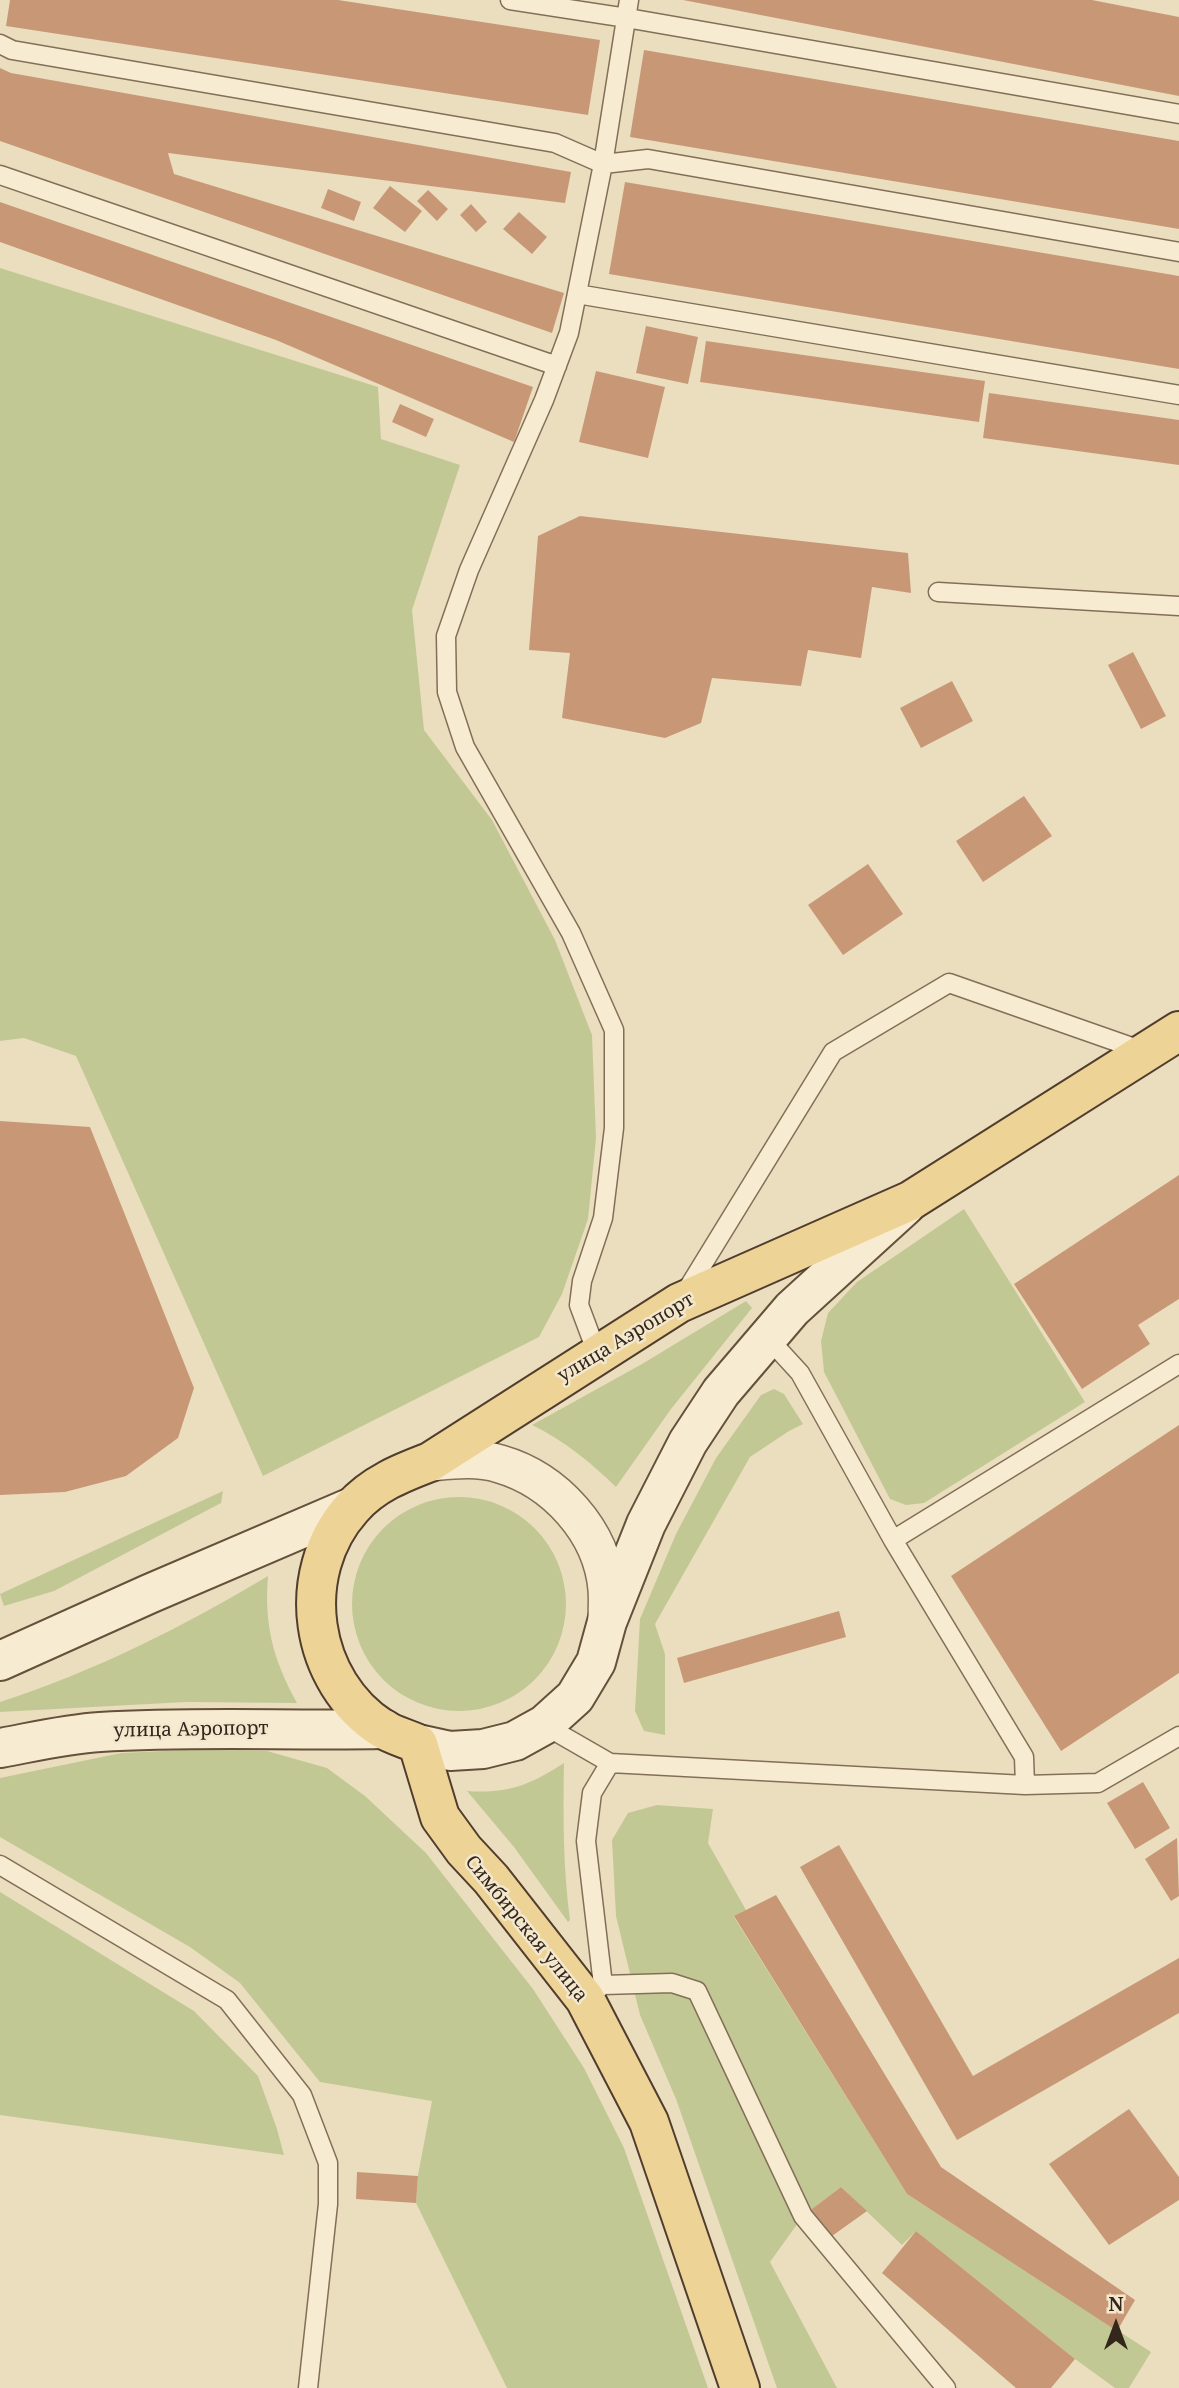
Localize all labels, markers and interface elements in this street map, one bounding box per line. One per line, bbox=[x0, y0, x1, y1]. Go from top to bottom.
street label: улица Аэропорт bbox=[554, 1288, 698, 1388]
street label: улица Аэропорт bbox=[113, 1717, 269, 1743]
street label: Симбирская улица bbox=[460, 1851, 592, 2007]
north arrow bbox=[1081, 2290, 1151, 2360]
text: N bbox=[1109, 2291, 1123, 2317]

